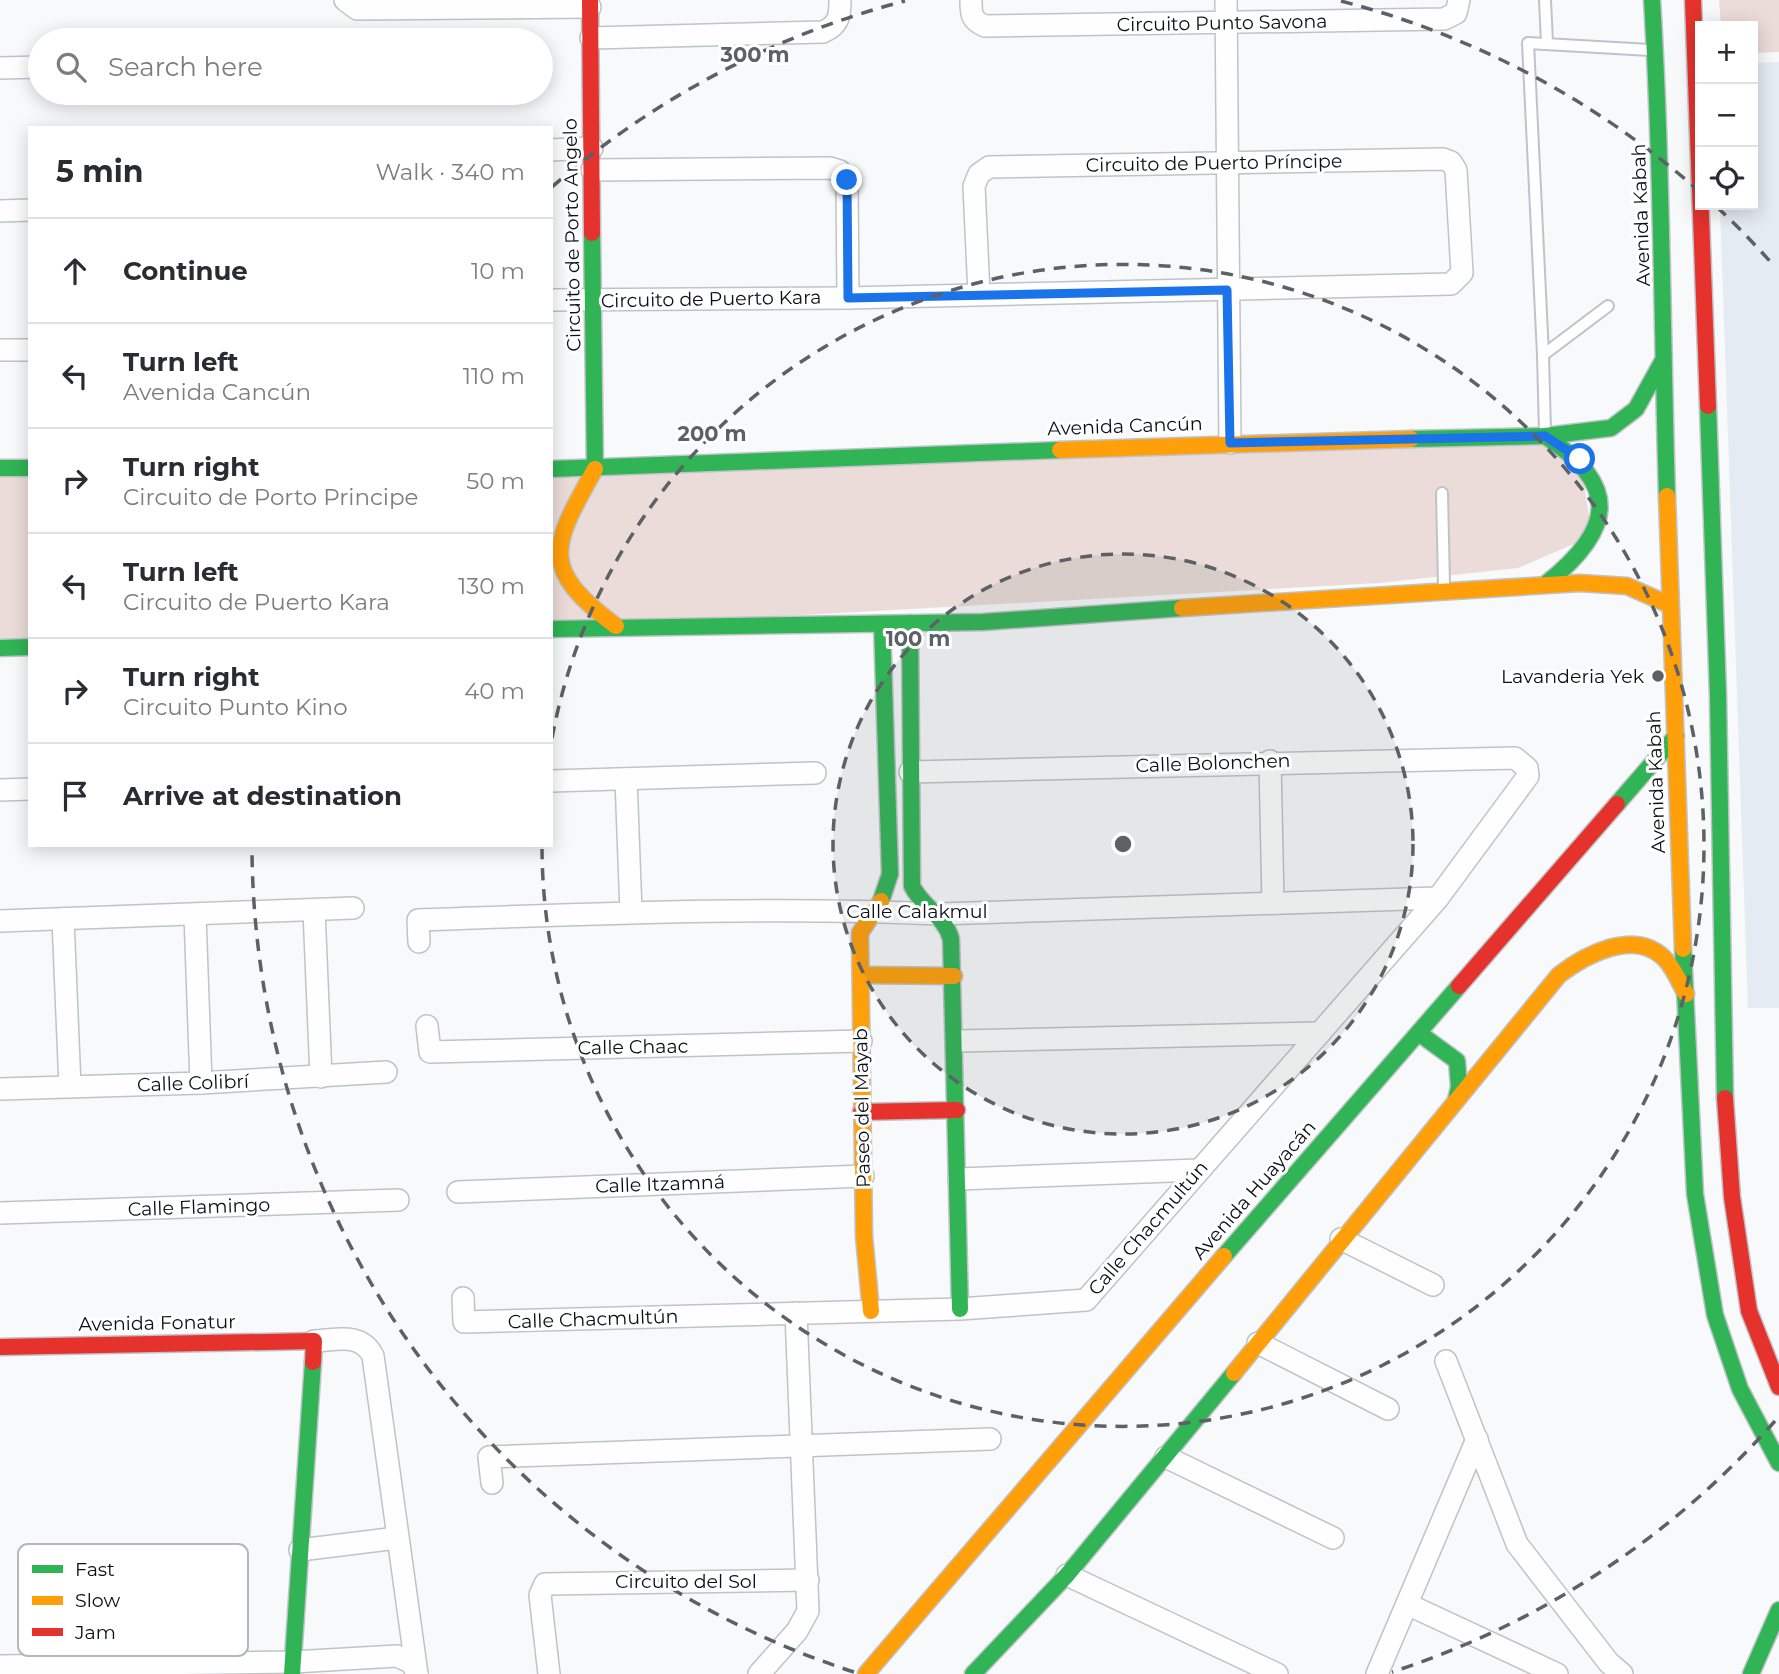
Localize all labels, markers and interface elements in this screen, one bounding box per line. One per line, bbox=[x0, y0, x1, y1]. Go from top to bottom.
street label: Circuito Punto Savona bbox=[1116, 10, 1328, 36]
map controls bbox=[1695, 21, 1758, 210]
button: + bbox=[1695, 21, 1758, 84]
search box bbox=[28, 28, 553, 105]
text: 300 m bbox=[720, 42, 789, 67]
icon: search bbox=[52, 48, 90, 86]
text: Search here bbox=[108, 51, 263, 83]
button: − bbox=[1695, 84, 1758, 147]
street label: Circuito de Porto Angelo bbox=[558, 118, 586, 352]
street label: Avenida Kabah bbox=[1627, 143, 1655, 287]
button: locate bbox=[1695, 147, 1758, 210]
street label: Circuito de Puerto Príncipe bbox=[1085, 149, 1343, 177]
text: 5 min bbox=[56, 153, 144, 190]
text: Walk · 340 m bbox=[376, 158, 525, 186]
route end bbox=[831, 164, 862, 195]
icon: ahead bbox=[56, 252, 94, 290]
text: Continue bbox=[123, 255, 248, 287]
text: 10 m bbox=[471, 257, 525, 285]
street label: Circuito de Puerto Kara bbox=[601, 286, 821, 312]
text: Turn left bbox=[123, 346, 239, 378]
icon: left bbox=[56, 357, 94, 395]
text: 110 m bbox=[463, 362, 525, 390]
text: Avenida Cancún bbox=[123, 378, 311, 406]
street label: Avenida Cancún bbox=[1047, 412, 1203, 440]
text: 200 m bbox=[678, 421, 746, 446]
route start bbox=[1564, 443, 1595, 474]
text: Turn right bbox=[123, 451, 259, 483]
icon: right bbox=[56, 462, 94, 500]
text: 50 m bbox=[466, 467, 525, 495]
text: Circuito de Porto Principe bbox=[123, 483, 418, 511]
text: Turn left bbox=[123, 556, 239, 588]
icon: left bbox=[56, 567, 94, 605]
text: 130 m bbox=[458, 572, 525, 600]
text: Circuito de Puerto Kara bbox=[123, 588, 390, 616]
text: 100 m bbox=[886, 626, 950, 651]
text: Turn right bbox=[123, 661, 259, 693]
place label: Lavanderia Yek bbox=[1501, 665, 1645, 688]
marker: Lavanderia Yek bbox=[1650, 668, 1666, 684]
icon: right bbox=[56, 672, 94, 710]
text: 40 m bbox=[464, 677, 525, 705]
text: Circuito Punto Kino bbox=[123, 693, 348, 721]
street label: Avenida Kabah bbox=[1642, 710, 1670, 854]
street label: Calle Bolonchen bbox=[1135, 749, 1291, 777]
icon: arrive bbox=[56, 777, 94, 815]
text: Arrive at destination bbox=[123, 780, 402, 812]
centre of rings bbox=[1111, 832, 1135, 856]
street label: Calle Calakmul bbox=[846, 900, 988, 923]
street label: Paseo del Mayab bbox=[849, 1028, 875, 1188]
street label: Calle Chaac bbox=[577, 1035, 689, 1059]
street label: Calle Colibrí bbox=[137, 1070, 250, 1096]
street label: Avenida Huayacán bbox=[1187, 1116, 1321, 1264]
street label: Calle Chacmultún bbox=[1083, 1156, 1213, 1300]
street label: Calle Itzamná bbox=[595, 1170, 725, 1198]
street label: Calle Flamingo bbox=[127, 1193, 271, 1221]
street label: Calle Chacmultún bbox=[507, 1305, 679, 1333]
street label: Avenida Fonatur bbox=[78, 1310, 236, 1336]
legend bbox=[18, 1544, 248, 1656]
text: Fast bbox=[75, 1558, 115, 1581]
street label: Circuito del Sol bbox=[615, 1570, 757, 1593]
text: Slow bbox=[75, 1589, 120, 1612]
text: Jam bbox=[74, 1621, 116, 1644]

